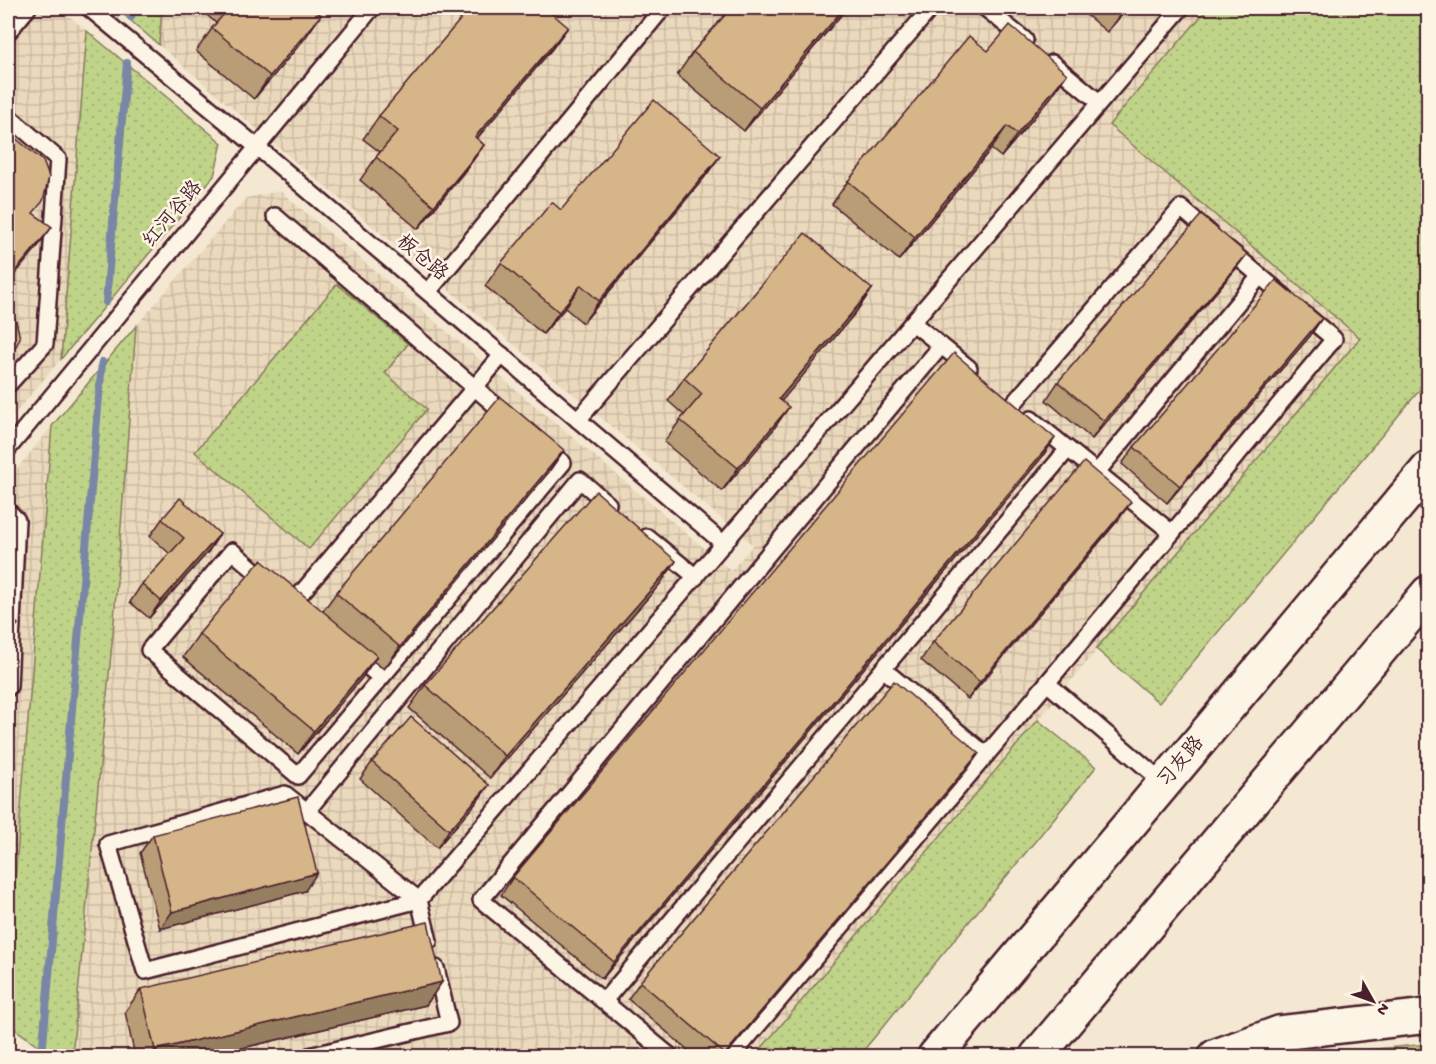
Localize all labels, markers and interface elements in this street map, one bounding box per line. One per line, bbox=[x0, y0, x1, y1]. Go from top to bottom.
street label: 红河谷路 bbox=[138, 175, 209, 253]
street label: 板仓路 bbox=[391, 229, 453, 288]
street label: 习友路 bbox=[1152, 731, 1211, 793]
north arrow bbox=[1343, 971, 1403, 1031]
text: N bbox=[1371, 998, 1392, 1019]

